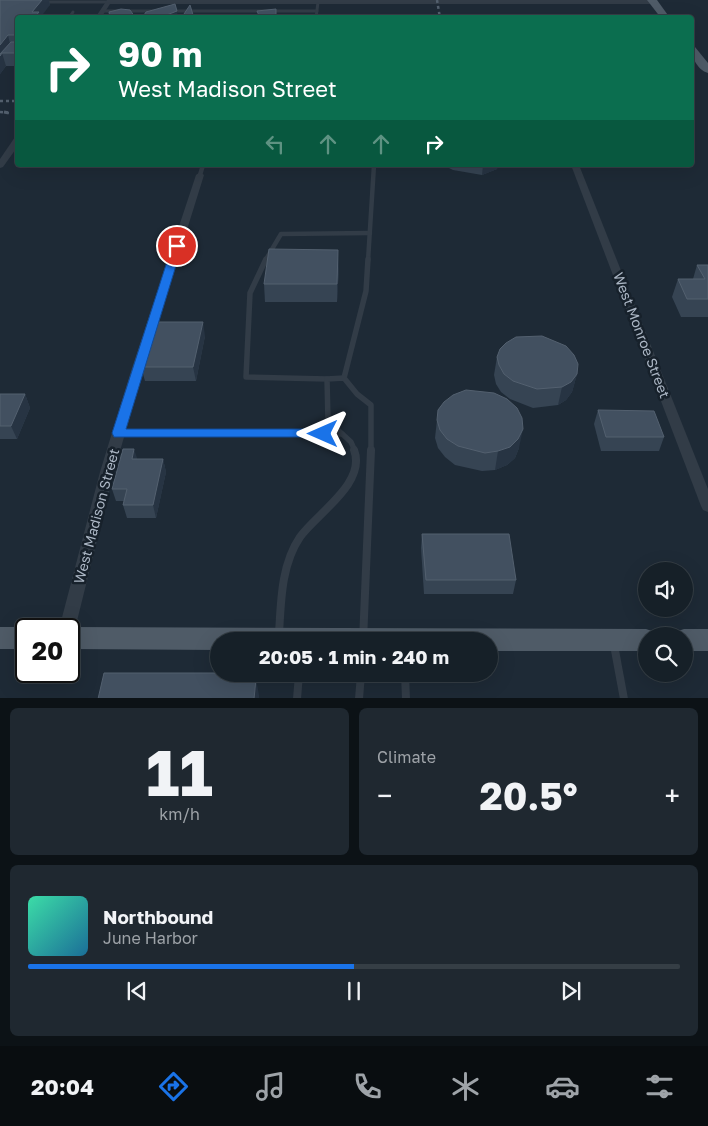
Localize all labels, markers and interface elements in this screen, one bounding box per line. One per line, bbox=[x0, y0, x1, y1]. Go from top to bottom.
text: 90 m bbox=[118, 33, 202, 75]
icon: right bbox=[35, 35, 100, 100]
text: West Madison Street bbox=[118, 75, 337, 102]
icon: left bbox=[261, 130, 289, 158]
icon: ahead bbox=[314, 130, 342, 158]
icon: ahead bbox=[367, 130, 395, 158]
icon: right bbox=[420, 130, 448, 158]
pin bbox=[156, 225, 198, 267]
icon: arrive bbox=[163, 232, 191, 260]
street label: West Monroe Street bbox=[610, 270, 674, 400]
position arrow bbox=[296, 407, 348, 459]
street label: West Madison Street bbox=[70, 447, 122, 585]
map controls bbox=[638, 562, 693, 682]
button: sound bbox=[638, 562, 693, 617]
speed limit sign: 20 bbox=[15, 618, 80, 683]
button: search bbox=[638, 627, 693, 682]
text: 20:05 · 1 min · 240 m bbox=[259, 645, 449, 668]
text: 11 bbox=[146, 732, 213, 810]
text: Climate bbox=[377, 747, 436, 767]
text: 20.5° bbox=[479, 773, 578, 818]
text: − bbox=[377, 779, 392, 812]
text: + bbox=[665, 779, 680, 812]
text: km/h bbox=[159, 804, 200, 824]
text: Northbound bbox=[103, 905, 213, 928]
text: June Harbor bbox=[103, 928, 198, 948]
icon: previous bbox=[123, 977, 151, 1005]
icon: pause bbox=[340, 977, 368, 1005]
icon: next bbox=[557, 977, 585, 1005]
icon: directions bbox=[156, 1069, 191, 1104]
icon: music bbox=[253, 1069, 288, 1104]
icon: phone bbox=[350, 1069, 385, 1104]
icon: climate bbox=[448, 1069, 483, 1104]
icon: car bbox=[545, 1069, 580, 1104]
icon: filters bbox=[642, 1069, 677, 1104]
text: 20:04 bbox=[31, 1073, 94, 1100]

